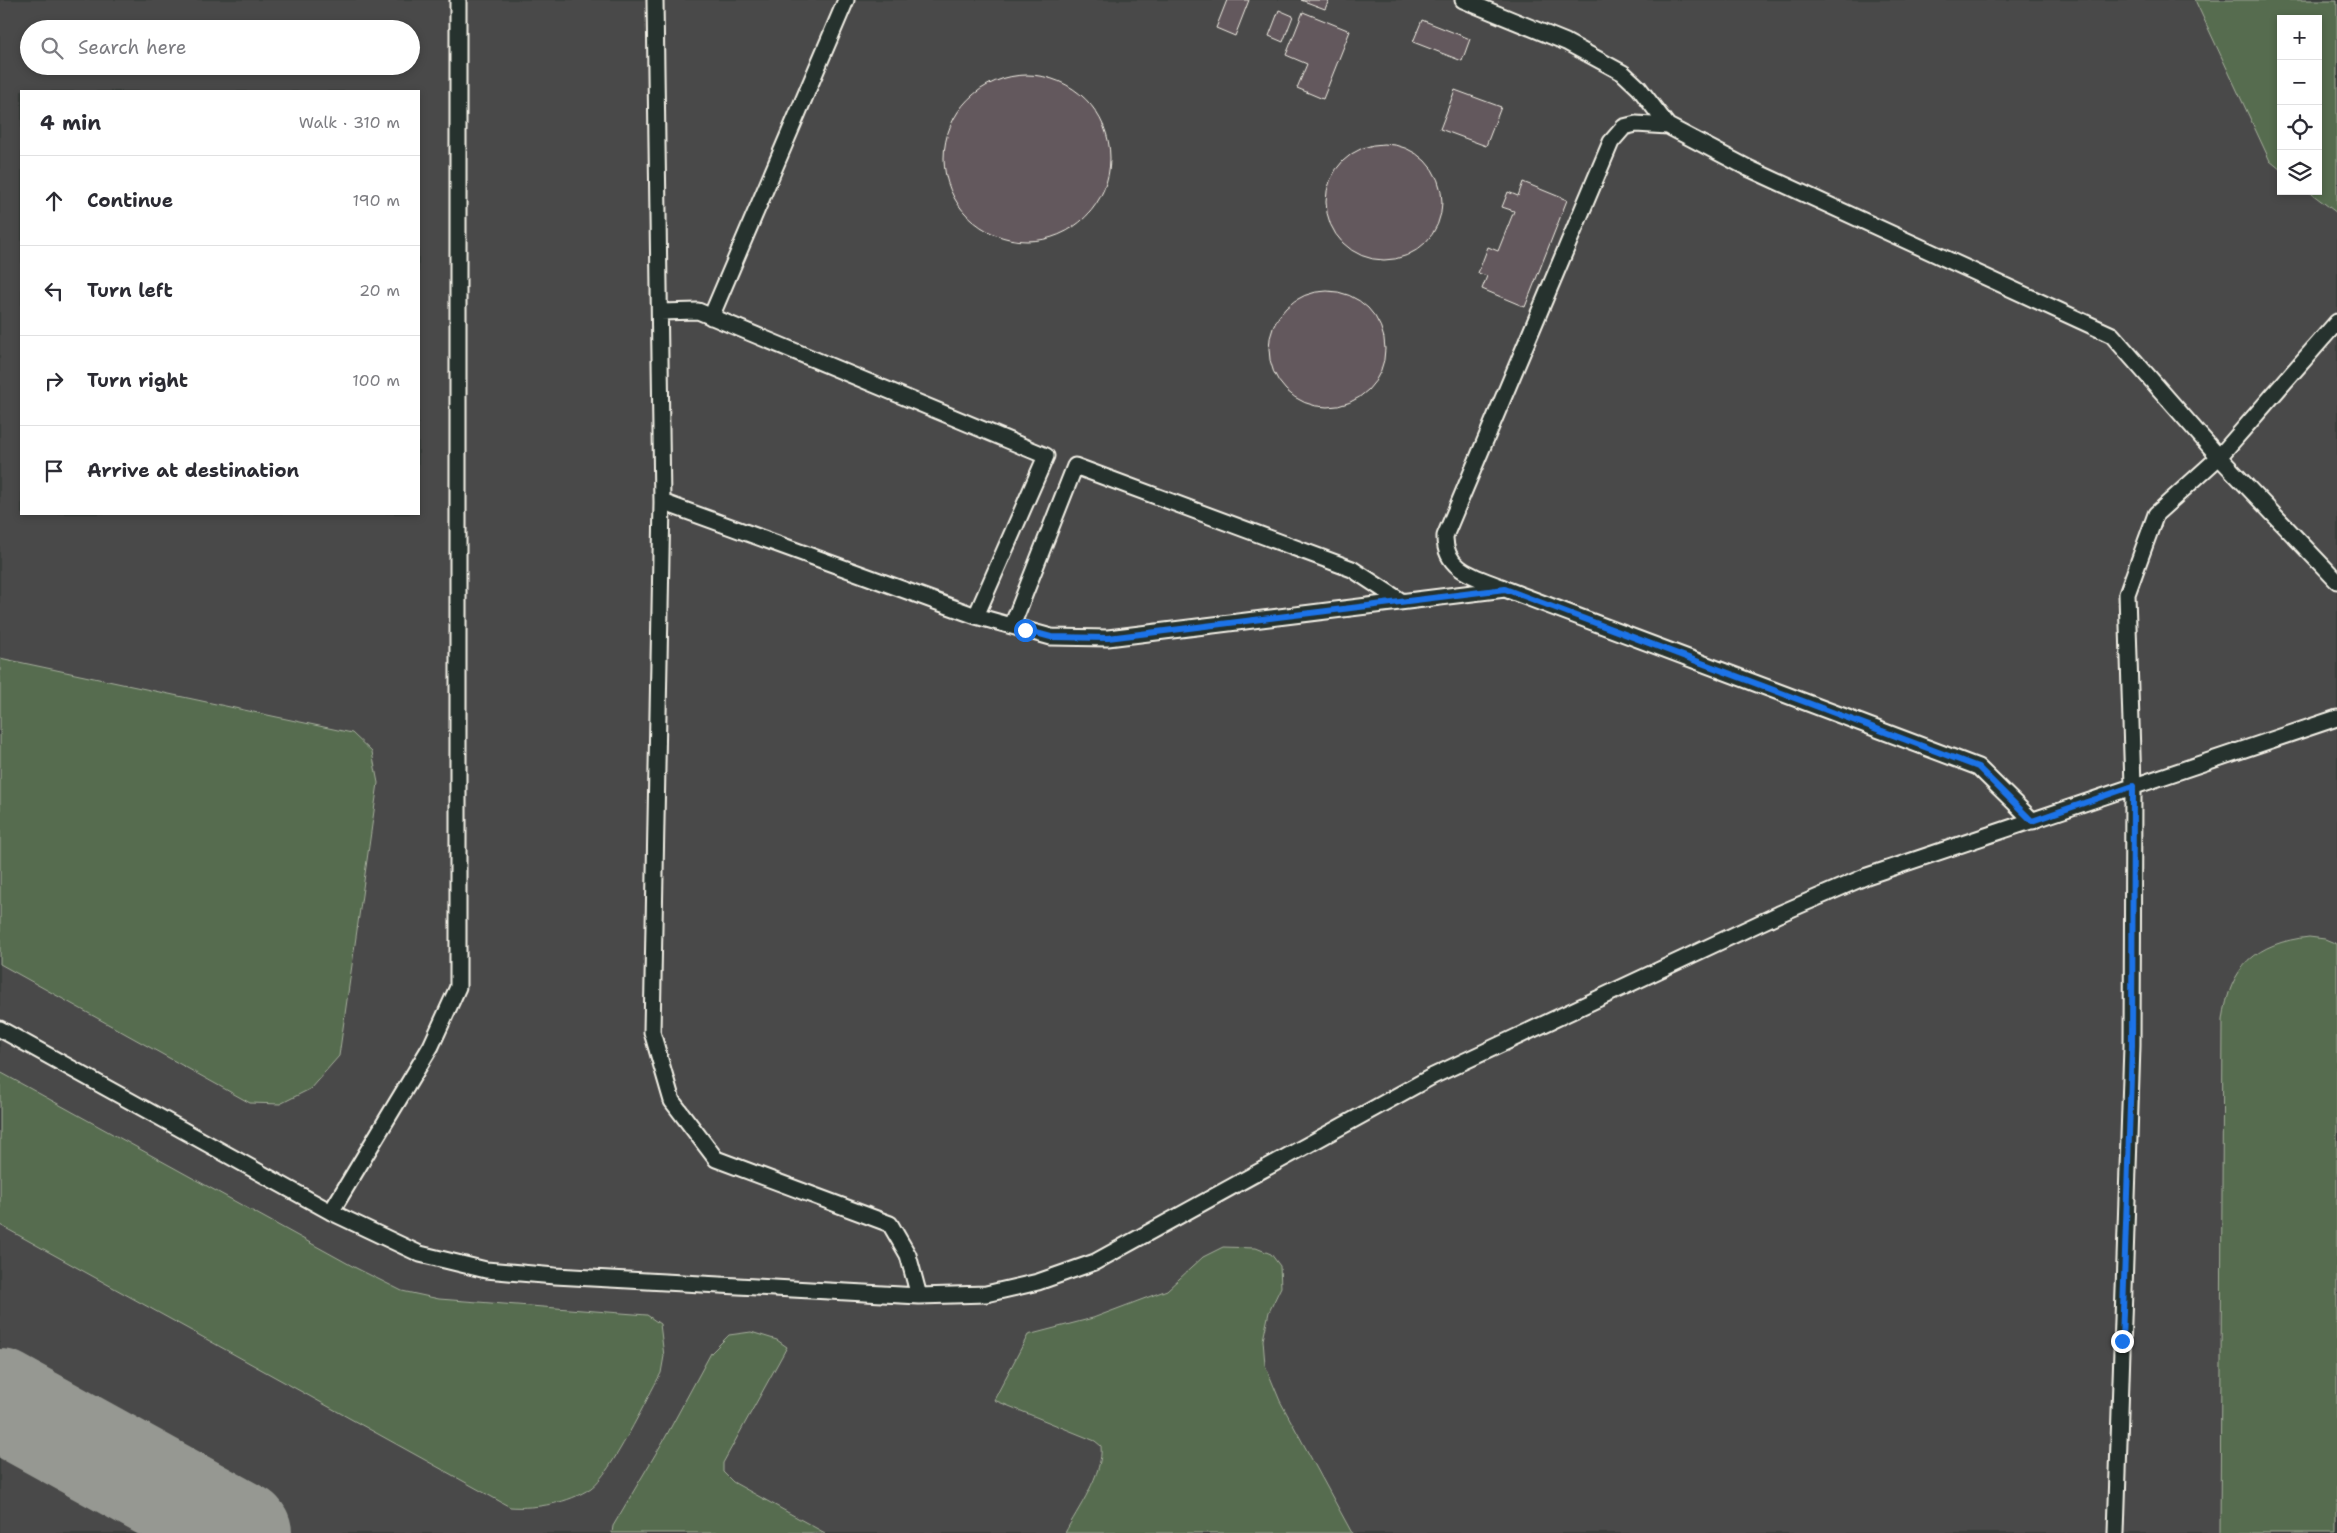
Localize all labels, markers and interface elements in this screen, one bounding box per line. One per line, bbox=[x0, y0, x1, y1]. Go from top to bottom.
map controls bbox=[2277, 15, 2322, 195]
button: + bbox=[2277, 15, 2322, 60]
search box bbox=[20, 20, 420, 75]
icon: search bbox=[38, 34, 66, 62]
text: Search here bbox=[78, 35, 187, 60]
button: − bbox=[2277, 60, 2322, 105]
button: locate bbox=[2277, 105, 2322, 150]
text: 4 min bbox=[40, 109, 101, 137]
text: Walk · 310 m bbox=[299, 112, 400, 133]
button: layers bbox=[2277, 150, 2322, 195]
icon: ahead bbox=[40, 187, 68, 215]
text: Continue bbox=[87, 188, 173, 213]
text: 190 m bbox=[353, 190, 400, 211]
icon: left bbox=[40, 277, 68, 305]
text: Turn left bbox=[87, 278, 173, 303]
text: 20 m bbox=[359, 280, 400, 301]
icon: right bbox=[40, 367, 68, 395]
text: Turn right bbox=[87, 368, 188, 393]
text: 100 m bbox=[352, 370, 400, 391]
icon: arrive bbox=[40, 457, 68, 485]
text: Arrive at destination bbox=[87, 458, 299, 483]
route start bbox=[1014, 619, 1037, 642]
route end bbox=[2111, 1330, 2134, 1353]

